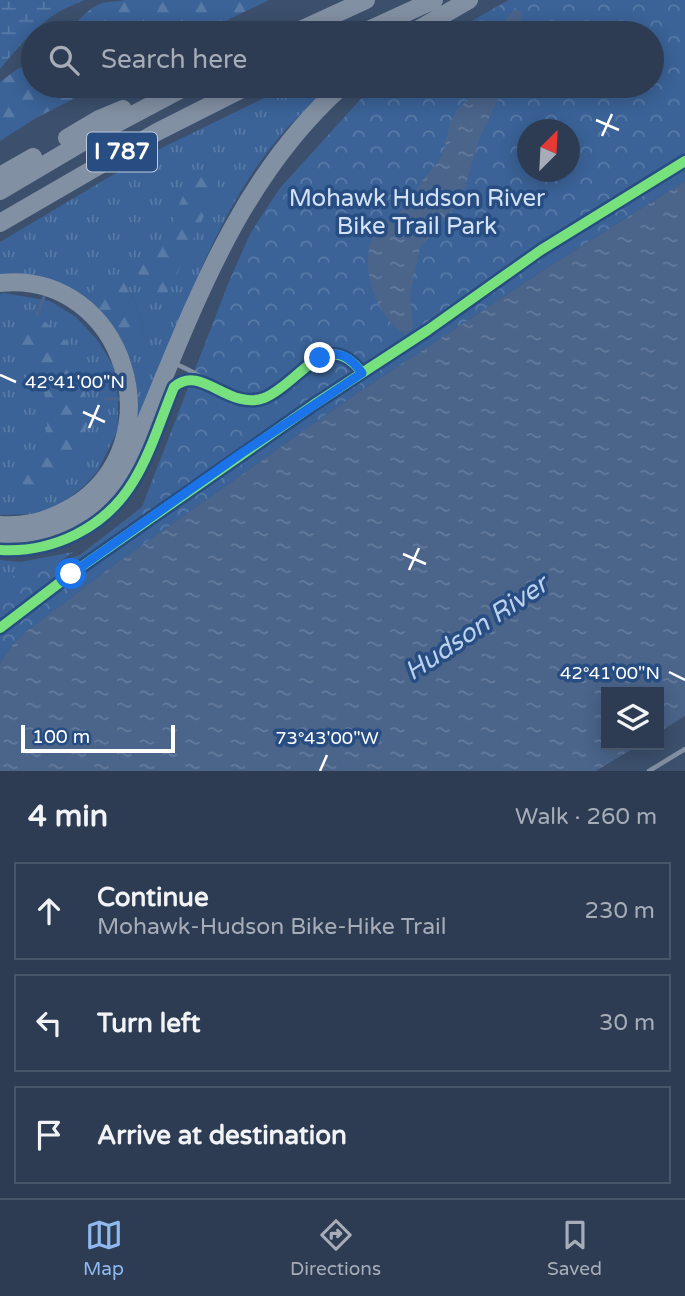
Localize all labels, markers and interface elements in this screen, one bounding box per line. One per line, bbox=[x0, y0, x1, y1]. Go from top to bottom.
search box bbox=[21, 21, 664, 98]
icon: search bbox=[45, 41, 83, 79]
text: Search here bbox=[101, 44, 247, 75]
north arrow bbox=[517, 119, 580, 182]
road number: I 787 bbox=[87, 132, 157, 172]
park label: Mohawk Hudson River Bike Trail Park bbox=[289, 184, 546, 241]
route end bbox=[304, 342, 335, 373]
text: 42°41'00"N bbox=[25, 371, 125, 393]
route start bbox=[55, 558, 86, 589]
water label: Hudson River bbox=[399, 567, 556, 687]
text: 42°41'00"N bbox=[560, 662, 660, 684]
map controls bbox=[601, 687, 664, 750]
button: layers bbox=[601, 687, 664, 750]
scale bar bbox=[21, 722, 175, 754]
text: 100 m bbox=[32, 726, 90, 748]
text: 73°43'00"W bbox=[275, 727, 379, 749]
text: 4 min bbox=[28, 798, 108, 835]
text: Walk · 260 m bbox=[515, 803, 657, 831]
text: Continue bbox=[97, 882, 209, 913]
icon: ahead bbox=[30, 892, 68, 930]
text: 230 m bbox=[585, 897, 655, 925]
text: Mohawk-Hudson Bike-Hike Trail bbox=[97, 913, 447, 941]
icon: left bbox=[30, 1004, 68, 1042]
text: Turn left bbox=[97, 1008, 200, 1039]
text: 30 m bbox=[599, 1009, 655, 1037]
icon: arrive bbox=[30, 1116, 68, 1154]
text: Arrive at destination bbox=[97, 1120, 347, 1151]
tab: Map bbox=[83, 1216, 124, 1280]
tab: Directions bbox=[290, 1216, 381, 1280]
tab: Saved bbox=[547, 1216, 602, 1280]

